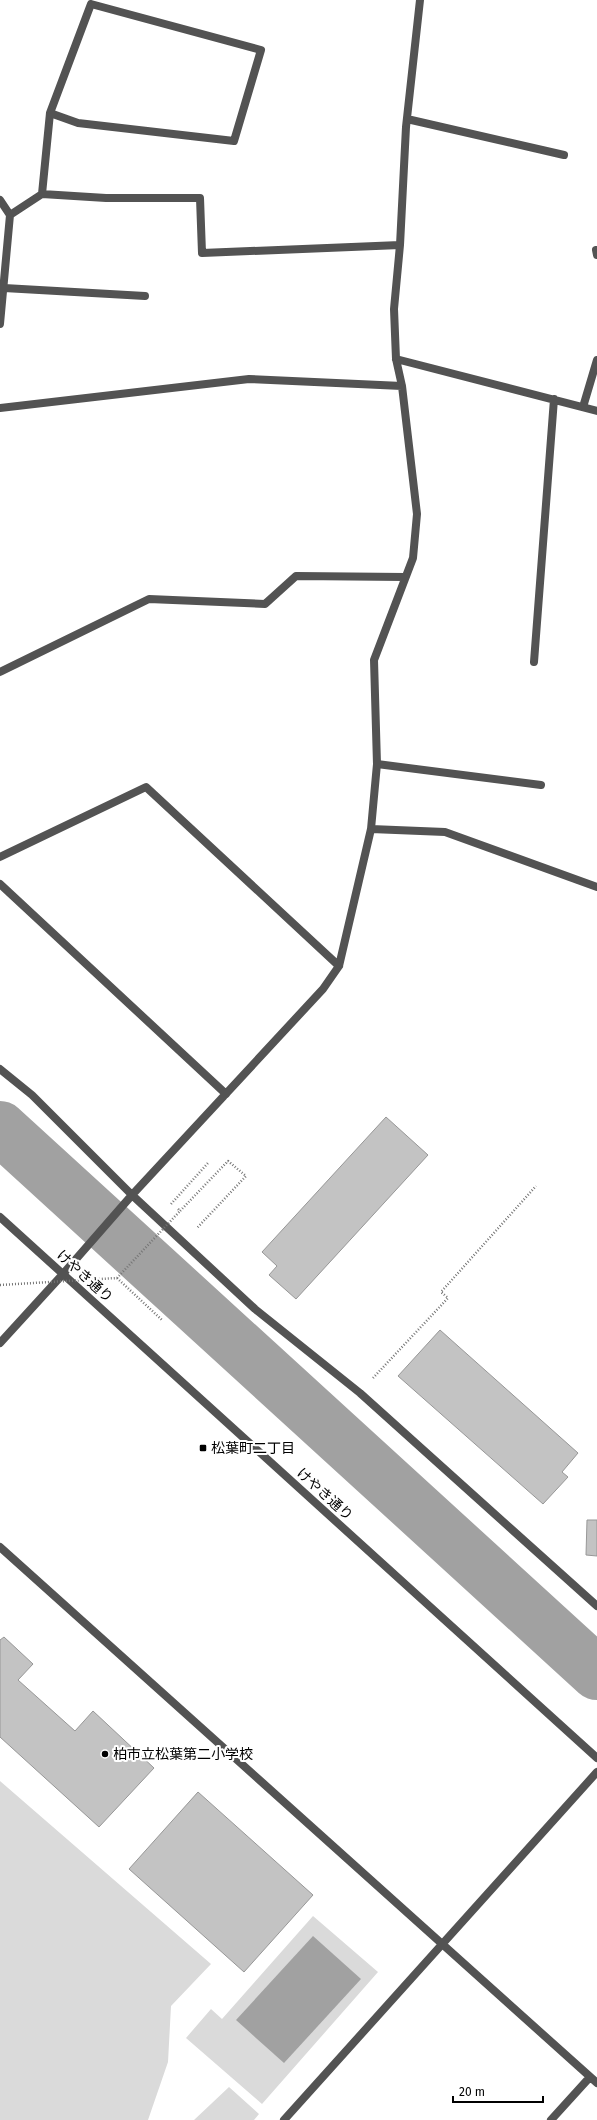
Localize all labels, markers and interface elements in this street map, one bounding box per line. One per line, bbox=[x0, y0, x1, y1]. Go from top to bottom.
street label: けやき通り bbox=[53, 1247, 116, 1306]
place label: 松葉町二丁目 bbox=[211, 1440, 295, 1457]
marker: 松葉町二丁目 bbox=[198, 1443, 208, 1453]
street label: けやき通り bbox=[293, 1465, 356, 1524]
place label: 柏市立松葉第二小学校 bbox=[113, 1746, 253, 1763]
marker: 柏市立松葉第二小学校 bbox=[100, 1749, 110, 1759]
scale bar bbox=[453, 2078, 543, 2104]
text: 20 m bbox=[459, 2085, 485, 2099]

